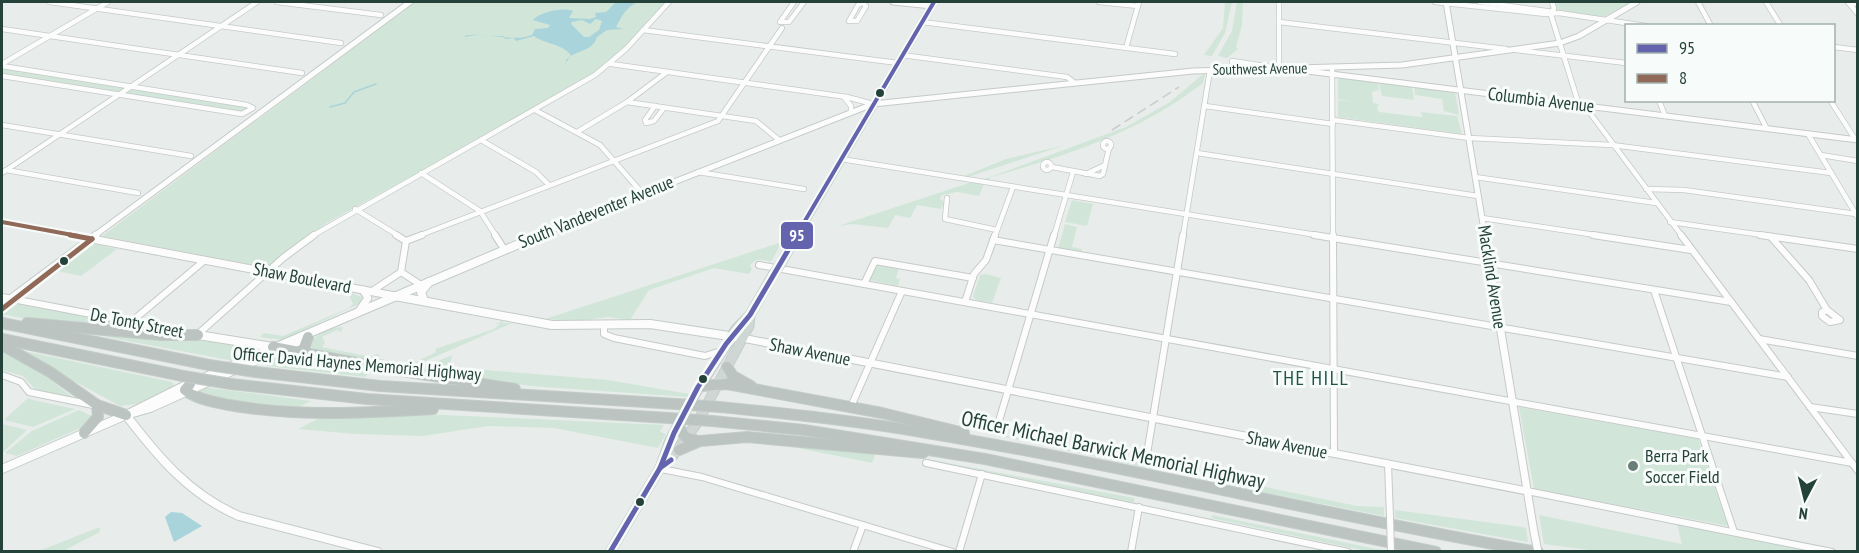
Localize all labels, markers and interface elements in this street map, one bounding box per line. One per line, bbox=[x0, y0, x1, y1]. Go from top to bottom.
legend bbox=[1625, 24, 1835, 102]
text: 95 bbox=[1679, 36, 1695, 59]
street label: Southwest Avenue bbox=[1212, 58, 1308, 79]
text: 8 bbox=[1679, 66, 1687, 89]
street label: Columbia Avenue bbox=[1487, 82, 1596, 117]
unlabelled marker bbox=[874, 87, 886, 99]
street label: South Vandeventer Avenue bbox=[515, 170, 677, 253]
line badge: 95 bbox=[780, 221, 814, 250]
street label: Macklind Avenue bbox=[1473, 223, 1512, 330]
text: 95 bbox=[789, 225, 805, 245]
unlabelled marker bbox=[58, 255, 70, 267]
street label: Shaw Boulevard bbox=[251, 257, 353, 298]
street label: De Tonty Street bbox=[89, 302, 186, 343]
street label: Shaw Avenue bbox=[768, 332, 853, 371]
street label: Officer David Haynes Memorial Highway bbox=[232, 341, 482, 386]
district label: THE HILL bbox=[1273, 365, 1349, 391]
unlabelled marker bbox=[697, 373, 709, 385]
street label: Officer Michael Barwick Memorial Highway bbox=[959, 404, 1267, 495]
street label: Shaw Avenue bbox=[1245, 425, 1330, 464]
place label: Berra Park Soccer Field bbox=[1645, 444, 1720, 488]
marker: Berra Park Soccer Field bbox=[1626, 459, 1640, 473]
north arrow bbox=[1775, 469, 1835, 529]
unlabelled marker bbox=[634, 496, 646, 508]
text: N bbox=[1798, 503, 1809, 524]

